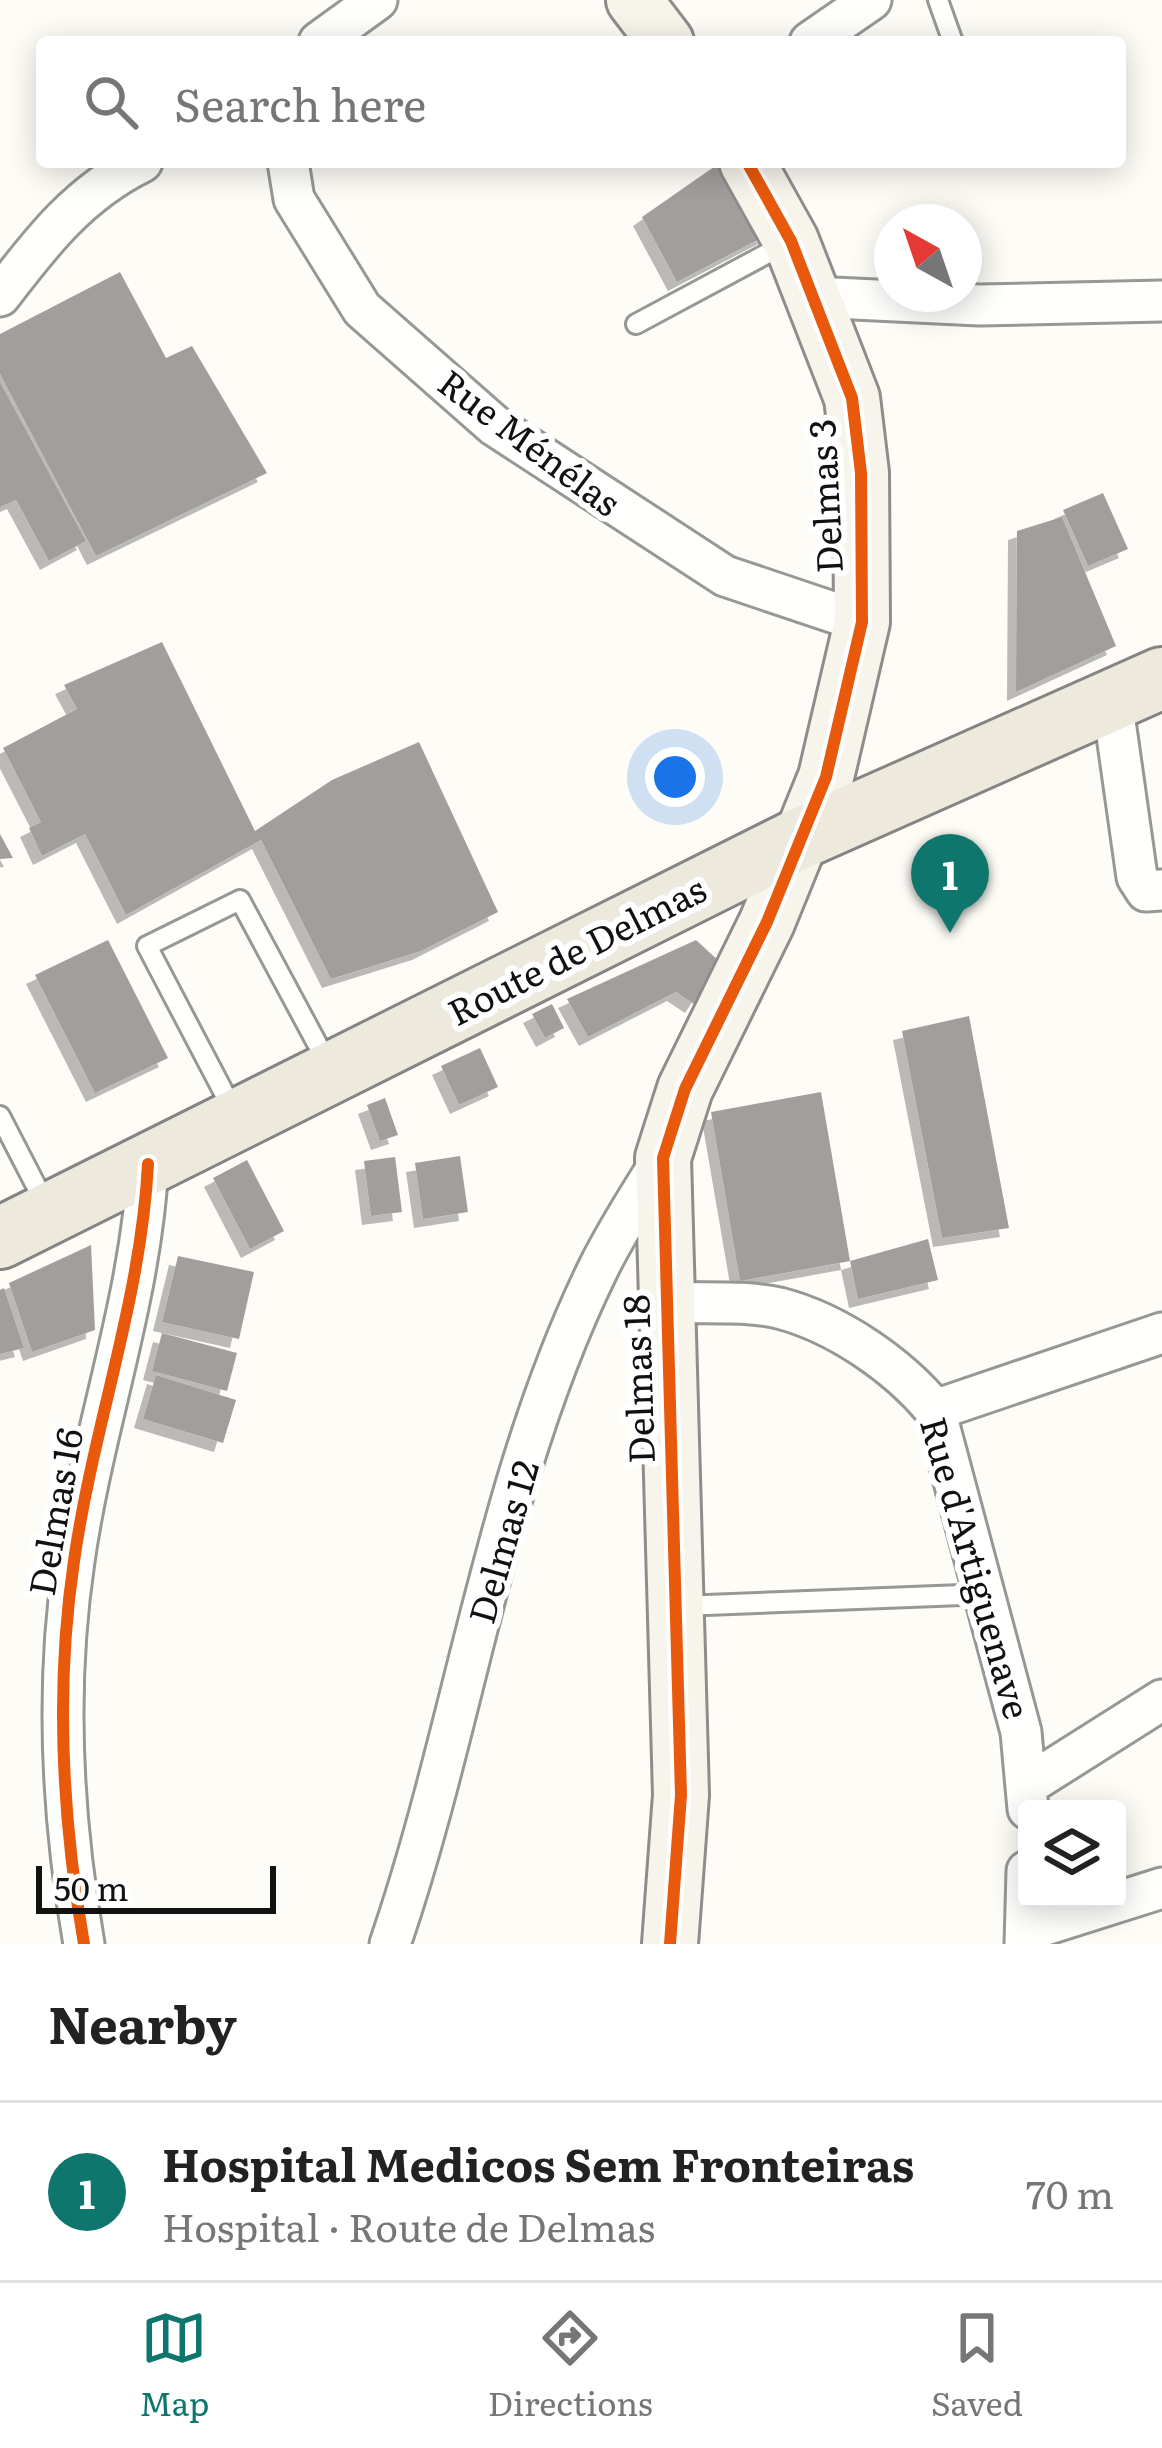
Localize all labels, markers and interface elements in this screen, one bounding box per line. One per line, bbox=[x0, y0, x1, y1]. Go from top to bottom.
search box bbox=[36, 36, 1126, 168]
icon: search bbox=[78, 69, 144, 135]
text: Search here bbox=[174, 69, 426, 136]
north arrow bbox=[874, 204, 982, 312]
street label: Rue Ménélas bbox=[428, 355, 633, 527]
street label: Delmas 3 bbox=[793, 418, 854, 575]
your location bbox=[645, 747, 705, 807]
pin: 1 bbox=[911, 834, 989, 933]
street label: Route de Delmas bbox=[438, 861, 714, 1037]
street label: Delmas 18 bbox=[607, 1293, 666, 1465]
street label: Rue d'Artiguenave bbox=[909, 1410, 1046, 1725]
street label: Delmas 16 bbox=[13, 1424, 94, 1599]
street label: Delmas 12 bbox=[453, 1453, 550, 1629]
map controls bbox=[1018, 1800, 1126, 1908]
button: layers bbox=[1018, 1800, 1126, 1908]
scale bar bbox=[36, 1860, 276, 1913]
text: 50 m bbox=[54, 1862, 128, 1911]
text: Nearby bbox=[48, 1984, 237, 2060]
text: Hospital Medicos Sem Fronteiras bbox=[162, 2129, 914, 2196]
text: 1 bbox=[79, 2163, 95, 2221]
text: 70 m bbox=[1026, 2163, 1114, 2221]
text: Hospital · Route de Delmas bbox=[162, 2196, 655, 2254]
tab: Map bbox=[139, 2305, 209, 2426]
tab: Directions bbox=[488, 2305, 653, 2426]
tab: Saved bbox=[931, 2305, 1023, 2426]

